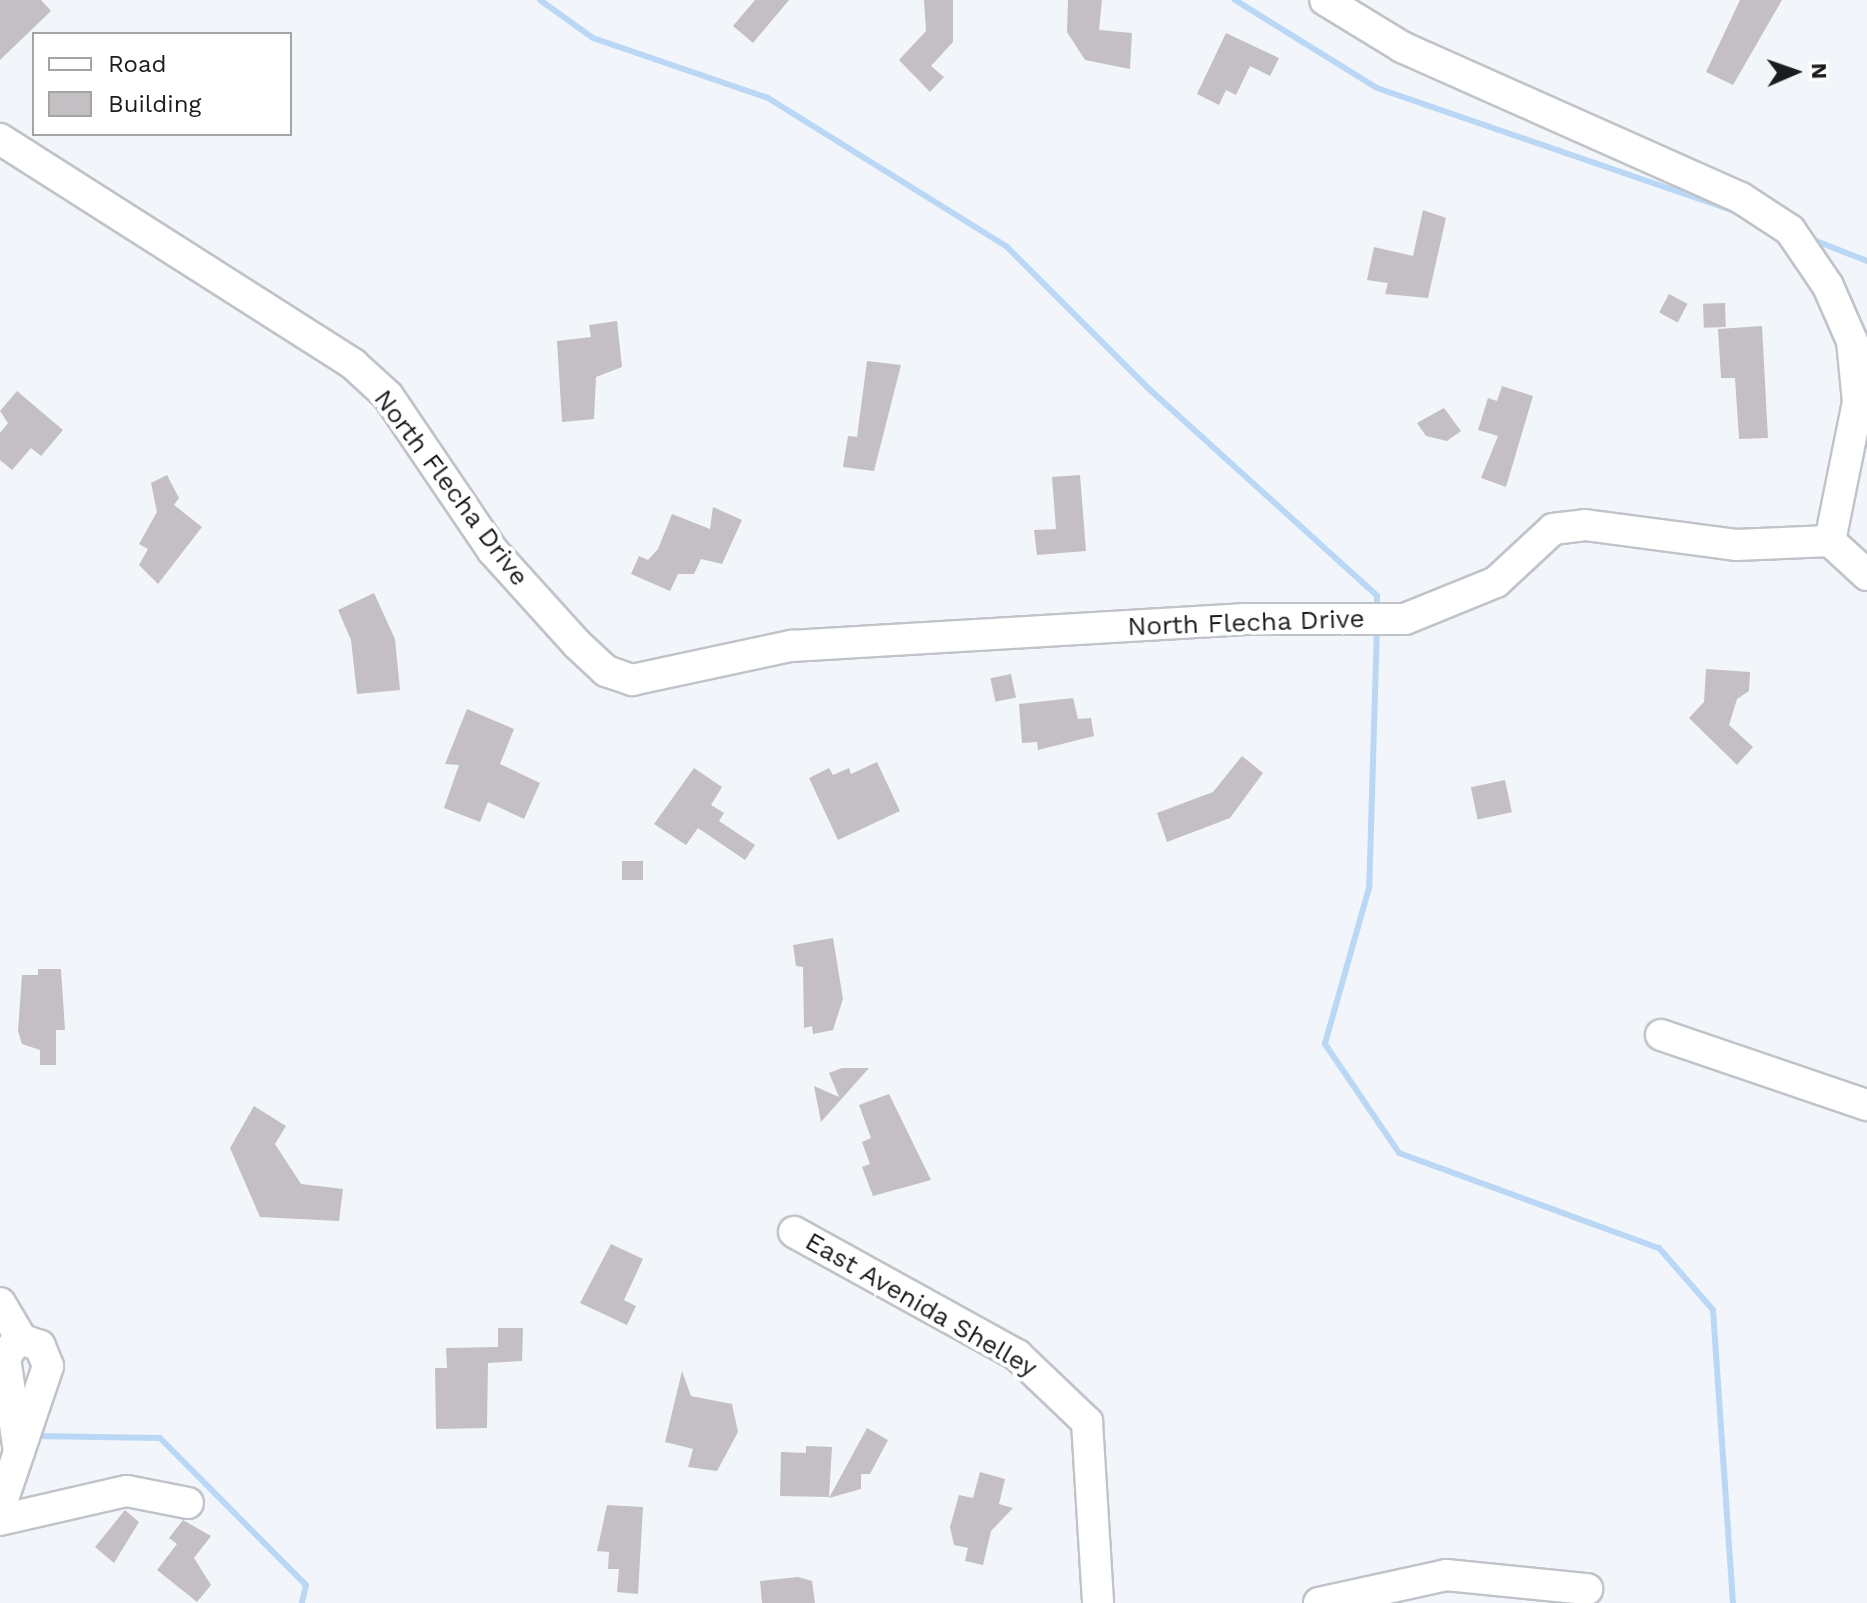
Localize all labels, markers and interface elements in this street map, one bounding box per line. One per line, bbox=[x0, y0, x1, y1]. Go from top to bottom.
legend bbox=[32, 32, 292, 136]
north arrow bbox=[1755, 32, 1835, 112]
text: Road bbox=[108, 50, 167, 78]
text: N bbox=[1807, 63, 1832, 80]
text: Building bbox=[108, 90, 201, 118]
street label: North Flecha Drive bbox=[367, 384, 535, 592]
street label: North Flecha Drive bbox=[1127, 603, 1365, 643]
street label: East Avenida Shelley bbox=[799, 1226, 1043, 1384]

